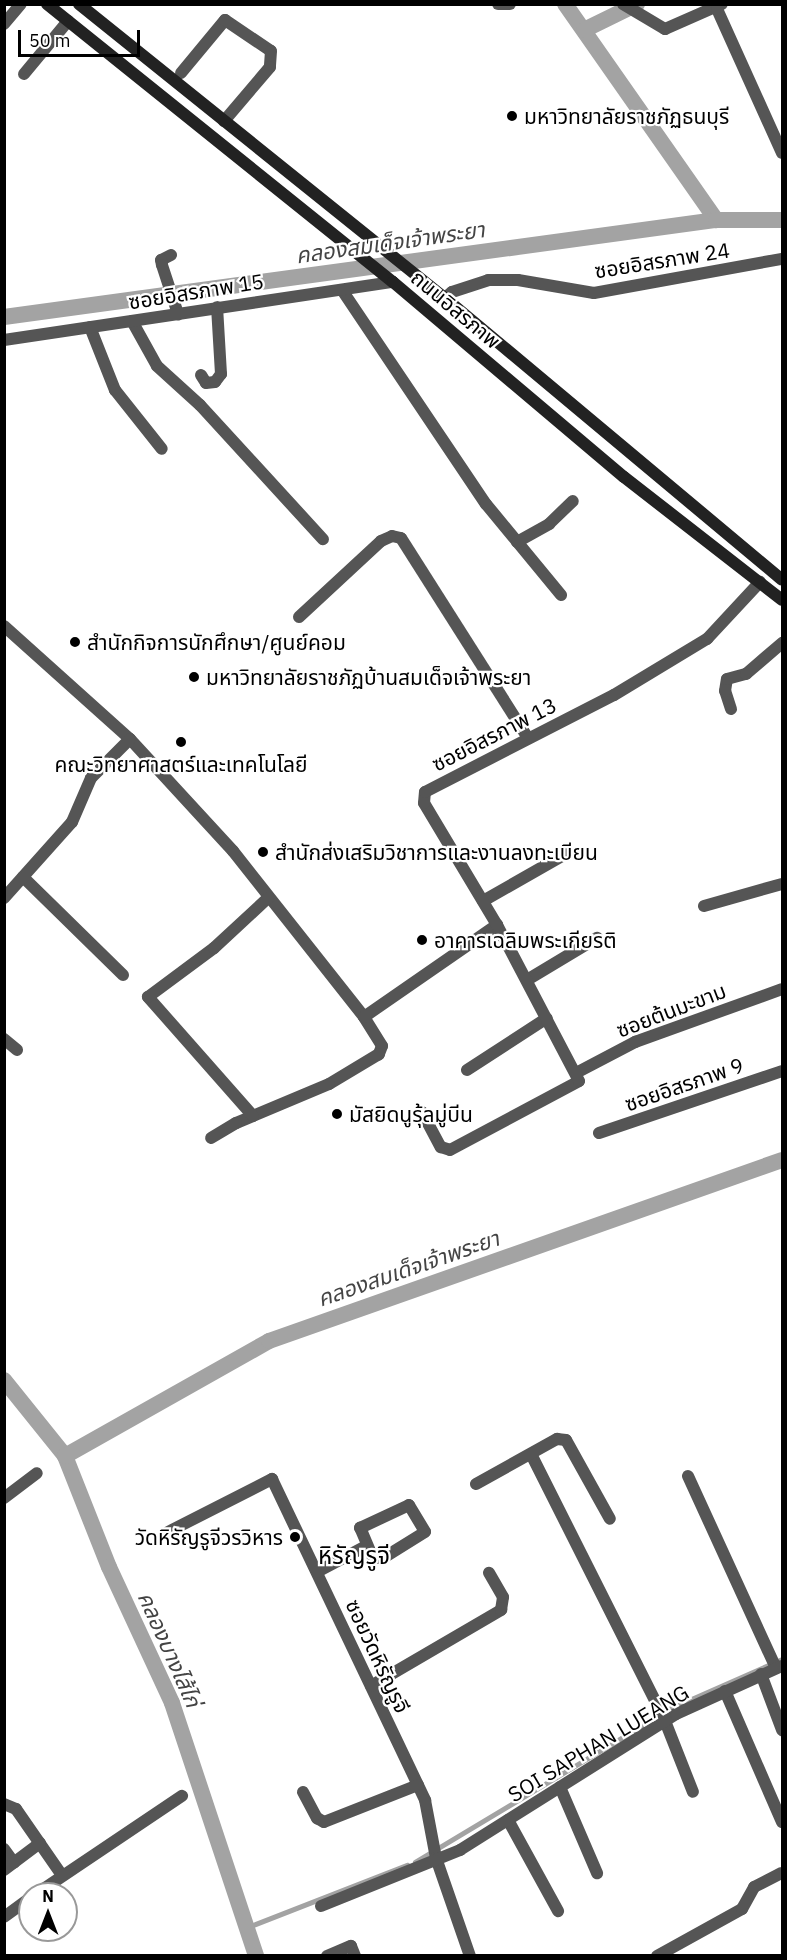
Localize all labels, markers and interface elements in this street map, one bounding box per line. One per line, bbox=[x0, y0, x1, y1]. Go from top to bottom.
scale bar bbox=[21, 18, 142, 56]
text: 50 m bbox=[29, 29, 71, 52]
place label: มหาวิทยาลัยราชภัฏธนบุรี bbox=[524, 103, 729, 129]
marker: มหาวิทยาลัยราชภัฏธนบุรี bbox=[505, 109, 519, 123]
water label: คลองสมเด็จเจ้าพระยา bbox=[294, 216, 486, 268]
street label: ซอยอิสรภาพ 24 bbox=[593, 237, 731, 283]
street label: ถนนอิสรภาพ bbox=[406, 264, 506, 354]
street label: ซอยอิสรภาพ 15 bbox=[127, 268, 265, 314]
place label: สำนักกิจการนักศึกษา/ศูนย์คอม bbox=[87, 629, 346, 655]
marker: สำนักกิจการนักศึกษา/ศูนย์คอม bbox=[68, 635, 82, 649]
place label: มหาวิทยาลัยราชภัฏบ้านสมเด็จเจ้าพระยา bbox=[206, 664, 531, 690]
marker: มหาวิทยาลัยราชภัฏบ้านสมเด็จเจ้าพระยา bbox=[187, 670, 201, 684]
street label: ซอยอิสรภาพ 13 bbox=[427, 692, 561, 776]
marker: คณะวิทยาศาสตร์และเทคโนโลยี bbox=[174, 735, 188, 749]
place label: คณะวิทยาศาสตร์และเทคโนโลยี bbox=[54, 751, 308, 777]
place label: สำนักส่งเสริมวิชาการและงานลงทะเบียน bbox=[275, 839, 598, 865]
marker: สำนักส่งเสริมวิชาการและงานลงทะเบียน bbox=[256, 845, 270, 859]
place label: อาคารเฉลิมพระเกียรติ bbox=[434, 927, 617, 953]
marker: อาคารเฉลิมพระเกียรติ bbox=[415, 933, 429, 947]
street label: ซอยต้นมะขาม bbox=[613, 978, 729, 1042]
street label: ซอยอิสรภาพ 9 bbox=[621, 1052, 747, 1116]
place label: มัสยิดนูรุ้ลมู่บีน bbox=[349, 1101, 473, 1127]
marker: มัสยิดนูรุ้ลมู่บีน bbox=[330, 1107, 344, 1121]
water label: คลองสมเด็จเจ้าพระยา bbox=[314, 1225, 502, 1311]
place label: วัดหิรัญรูจีวรวิหาร bbox=[135, 1524, 283, 1550]
marker: วัดหิรัญรูจีวรวิหาร bbox=[288, 1530, 302, 1544]
district label: หิรัญรูจี bbox=[318, 1542, 390, 1570]
water label: คลองบางไส้ไก่ bbox=[133, 1587, 207, 1711]
street label: ซอยวัดหิรัญรูจี bbox=[341, 1595, 415, 1717]
street label: SOI SAPHAN LUEANG bbox=[503, 1679, 693, 1807]
north arrow bbox=[18, 1882, 78, 1942]
text: N bbox=[42, 1886, 54, 1906]

